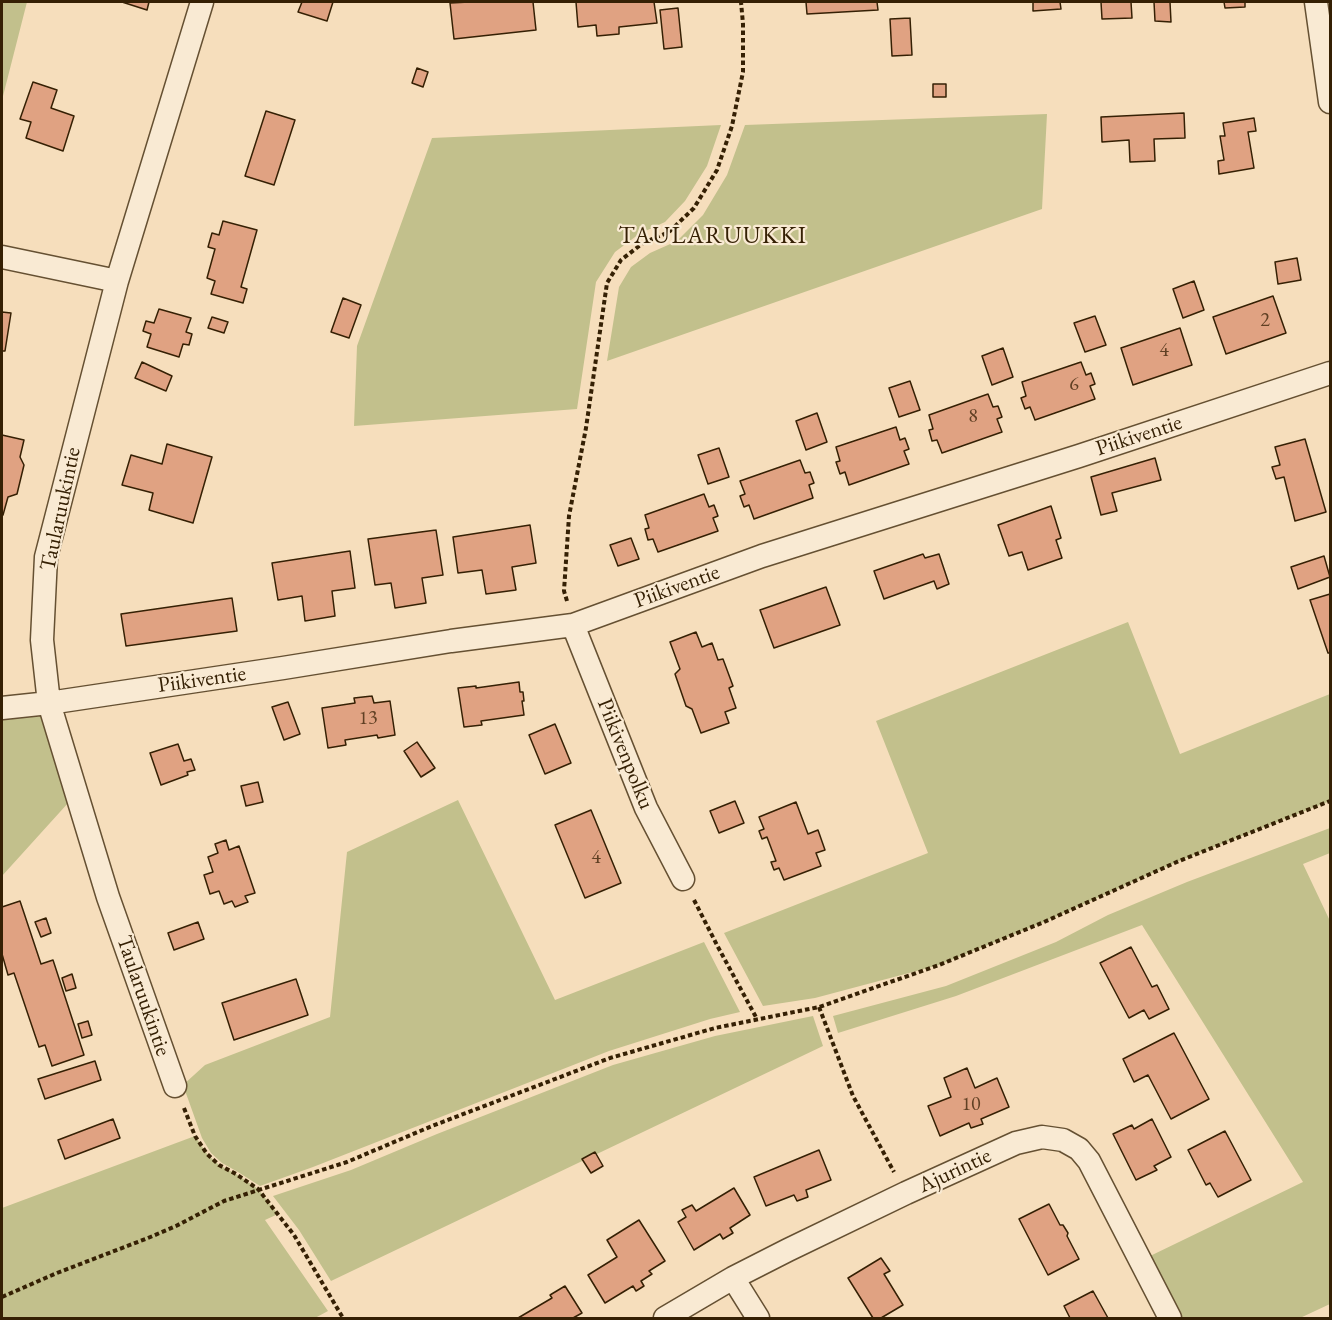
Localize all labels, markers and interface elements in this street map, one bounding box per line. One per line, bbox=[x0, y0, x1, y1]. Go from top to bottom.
district label: TAULARUUKKI bbox=[619, 222, 807, 250]
house number: 2 bbox=[1260, 309, 1270, 333]
house number: 4 bbox=[1159, 339, 1169, 363]
house number: 6 bbox=[1069, 373, 1079, 397]
house number: 8 bbox=[968, 405, 978, 429]
street label: Piikiventie bbox=[1093, 410, 1185, 462]
street label: Taularuukintie bbox=[35, 445, 87, 573]
street label: Piikiventie bbox=[631, 559, 723, 615]
street label: Piikiventie bbox=[156, 661, 248, 699]
street label: Piikivenpolku bbox=[591, 695, 659, 813]
house number: 13 bbox=[358, 707, 378, 731]
house number: 4 bbox=[591, 846, 601, 870]
street label: Taularuukintie bbox=[110, 932, 176, 1060]
house number: 10 bbox=[961, 1093, 981, 1117]
street label: Ajurintie bbox=[915, 1143, 995, 1199]

